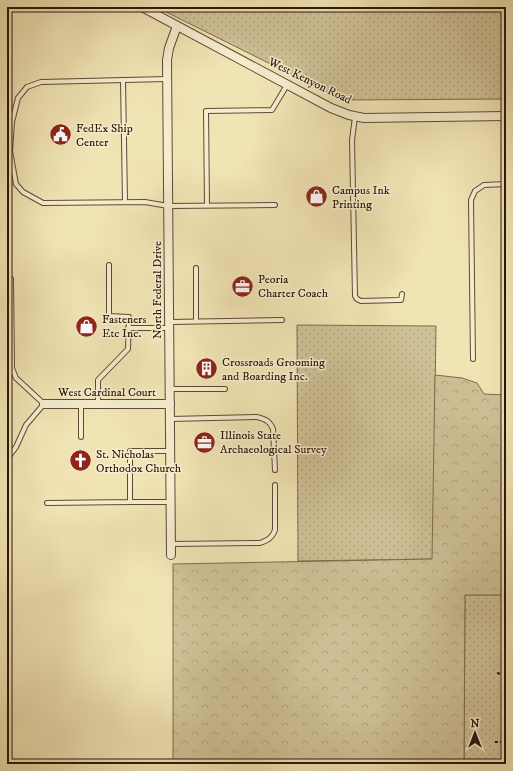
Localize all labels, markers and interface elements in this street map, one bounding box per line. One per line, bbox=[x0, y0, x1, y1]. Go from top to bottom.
street label: West Kenyon Road bbox=[265, 54, 354, 108]
place label: FedEx Ship Center bbox=[76, 121, 133, 150]
public building icon: FedEx Ship Center bbox=[47, 122, 73, 148]
place label: Campus Ink Printing bbox=[332, 183, 390, 212]
shop icon: Campus Ink Printing bbox=[304, 184, 330, 210]
street label: North Federal Drive bbox=[150, 241, 165, 339]
place label: Peoria Charter Coach bbox=[258, 272, 329, 301]
office icon: Peoria Charter Coach bbox=[229, 273, 255, 299]
place label: Fasteners Etc Inc. bbox=[102, 312, 147, 341]
shop icon: Fasteners Etc Inc. bbox=[74, 313, 100, 339]
place label: Crossroads Grooming and Boarding Inc. bbox=[222, 355, 325, 384]
building icon: Crossroads Grooming and Boarding Inc. bbox=[194, 356, 220, 382]
street label: West Cardinal Court bbox=[57, 385, 156, 400]
place label: Illinois State Archaeological Survey bbox=[220, 428, 327, 457]
office icon: Illinois State Archaeological Survey bbox=[191, 429, 217, 455]
place label: St. Nicholas Orthodox Church bbox=[96, 447, 182, 476]
church icon: St. Nicholas Orthodox Church bbox=[68, 448, 94, 474]
north arrow bbox=[455, 713, 495, 753]
text: N bbox=[470, 717, 480, 731]

